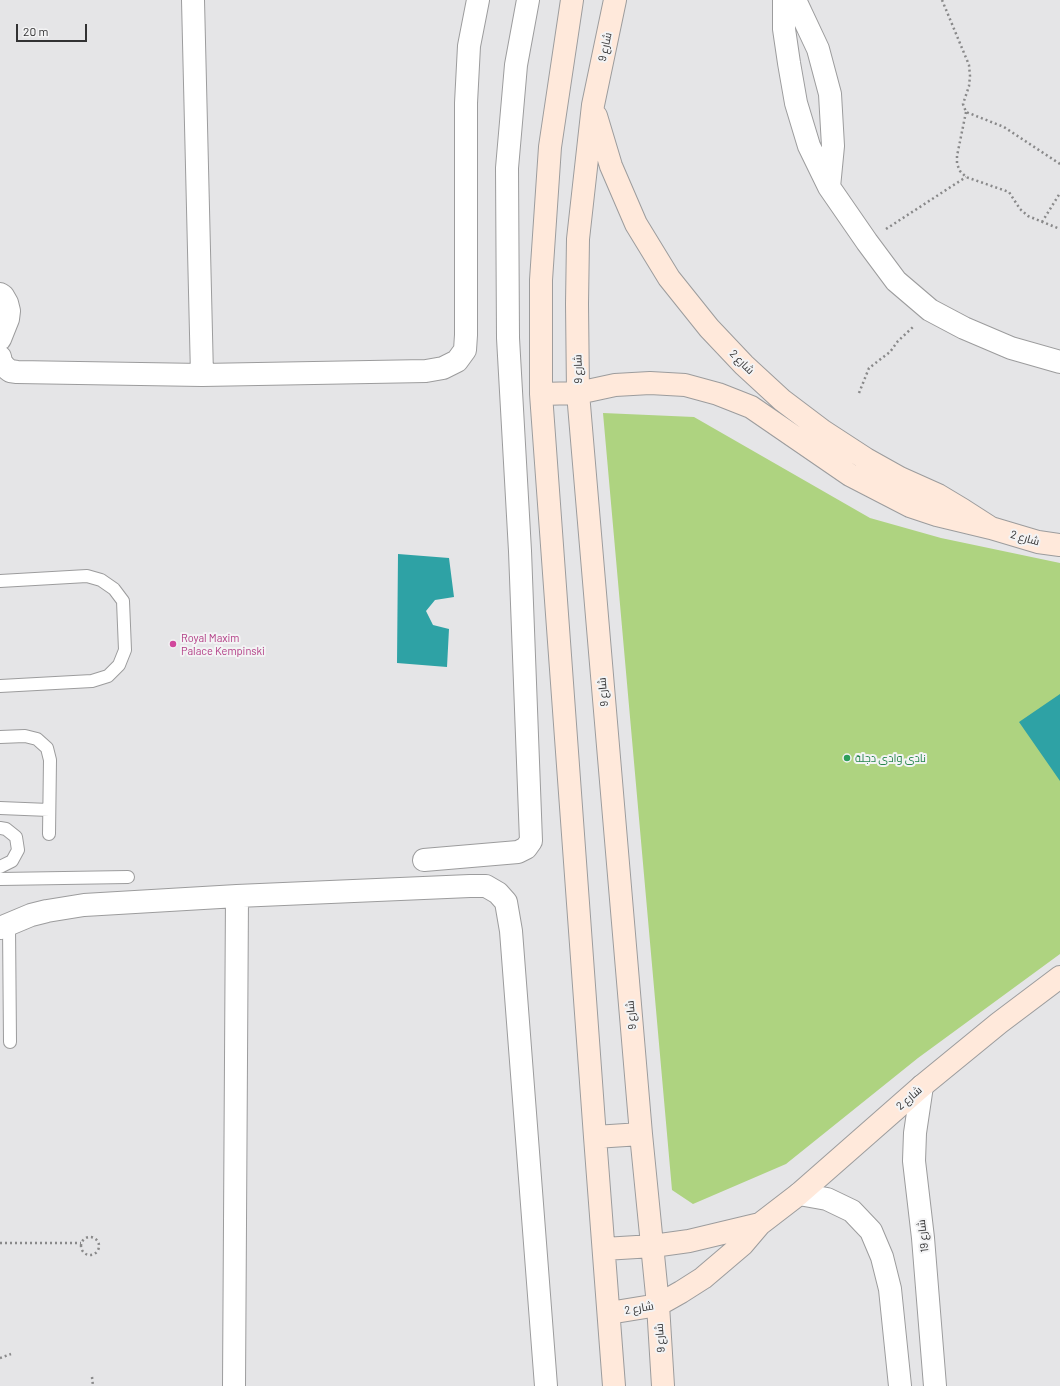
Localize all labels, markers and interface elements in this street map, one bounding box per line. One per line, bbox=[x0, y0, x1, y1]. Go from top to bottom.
scale bar bbox=[18, 16, 89, 42]
text: 20 m bbox=[23, 24, 49, 38]
street label: شارع 9 bbox=[596, 31, 614, 63]
street label: شارع 2 bbox=[727, 347, 757, 377]
street label: شارع 9 bbox=[571, 354, 585, 384]
street label: شارع 2 bbox=[1009, 528, 1041, 548]
place label: Royal Maxim Palace Kempinski bbox=[181, 631, 265, 657]
marker: Royal Maxim Palace Kempinski bbox=[168, 639, 178, 649]
street label: شارع 9 bbox=[595, 677, 611, 707]
place label: نادى وادى دجلة bbox=[855, 751, 926, 765]
marker: نادى وادى دجلة bbox=[842, 753, 852, 763]
street label: شارع 9 bbox=[623, 1000, 639, 1030]
street label: شارع 2 bbox=[894, 1083, 924, 1113]
street label: شارع 19 bbox=[915, 1219, 931, 1253]
street label: شارع 2 bbox=[623, 1299, 655, 1317]
street label: شارع 9 bbox=[652, 1323, 668, 1353]

